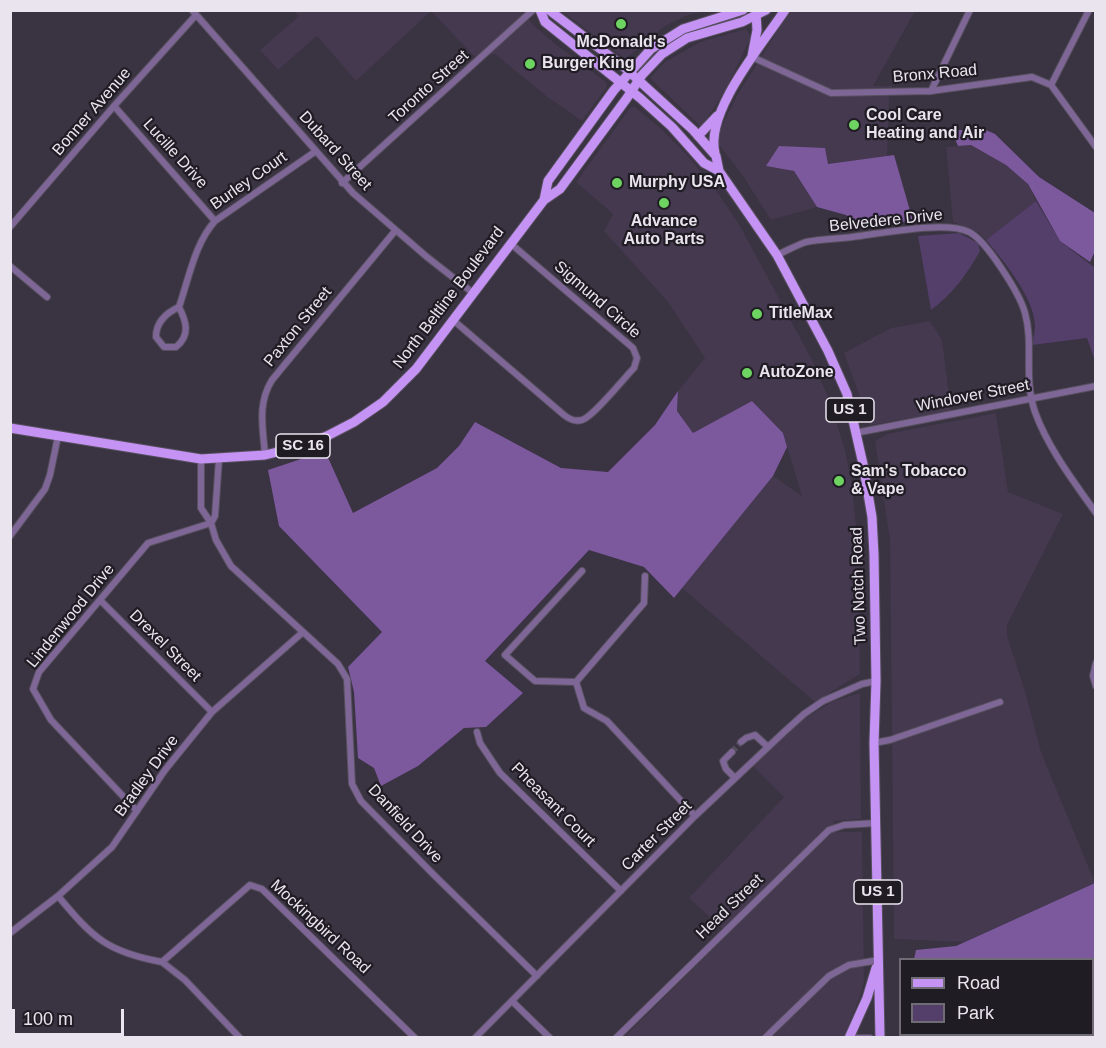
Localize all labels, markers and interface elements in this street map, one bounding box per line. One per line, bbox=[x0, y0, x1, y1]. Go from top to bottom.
marker: McDonald's bbox=[614, 17, 628, 31]
place label: McDonald's bbox=[576, 33, 666, 53]
street label: Toronto Street bbox=[385, 46, 473, 128]
place label: Burger King bbox=[542, 54, 634, 74]
marker: Burger King bbox=[523, 57, 537, 71]
street label: Bronx Road bbox=[892, 61, 978, 87]
street label: Bonner Avenue bbox=[49, 64, 135, 160]
place label: Cool Care Heating and Air bbox=[866, 106, 984, 144]
street label: Dubard Street bbox=[295, 108, 375, 194]
street label: Lucille Drive bbox=[139, 115, 211, 193]
marker: Cool Care Heating and Air bbox=[847, 118, 861, 132]
street label: Burley Court bbox=[207, 148, 291, 214]
place label: Murphy USA bbox=[629, 173, 725, 193]
marker: Murphy USA bbox=[610, 176, 624, 190]
marker: Advance Auto Parts bbox=[657, 196, 671, 210]
street label: Belvedere Drive bbox=[828, 206, 944, 236]
place label: Advance Auto Parts bbox=[624, 212, 704, 250]
street label: North Beltline Boulevard bbox=[389, 223, 509, 373]
street label: Sigmund Circle bbox=[550, 257, 644, 343]
street label: Paxton Street bbox=[260, 283, 336, 371]
place label: TitleMax bbox=[769, 304, 833, 324]
marker: TitleMax bbox=[750, 307, 764, 321]
place label: AutoZone bbox=[759, 363, 834, 383]
marker: AutoZone bbox=[740, 366, 754, 380]
street label: Windover Street bbox=[915, 376, 1031, 416]
road number: US 1 bbox=[826, 398, 874, 422]
road number: SC 16 bbox=[276, 434, 330, 458]
place label: Sam's Tobacco & Vape bbox=[851, 462, 967, 500]
marker: Sam's Tobacco & Vape bbox=[832, 474, 846, 488]
street label: Two Notch Road bbox=[847, 527, 871, 645]
street label: Lindenwood Drive bbox=[23, 560, 119, 672]
street label: Drexel Street bbox=[125, 606, 205, 686]
street label: Bradley Drive bbox=[111, 732, 183, 820]
street label: Pheasant Court bbox=[507, 759, 599, 851]
street label: Danfield Drive bbox=[364, 781, 446, 867]
street label: Carter Street bbox=[618, 797, 696, 875]
street label: Head Street bbox=[693, 870, 767, 944]
street label: Mockingbird Road bbox=[266, 876, 374, 978]
road number: US 1 bbox=[854, 880, 902, 904]
legend bbox=[899, 958, 1094, 1036]
text: Road bbox=[957, 973, 1000, 993]
scale bar bbox=[15, 997, 128, 1035]
text: Park bbox=[957, 1003, 994, 1023]
text: 100 m bbox=[23, 1009, 73, 1029]

